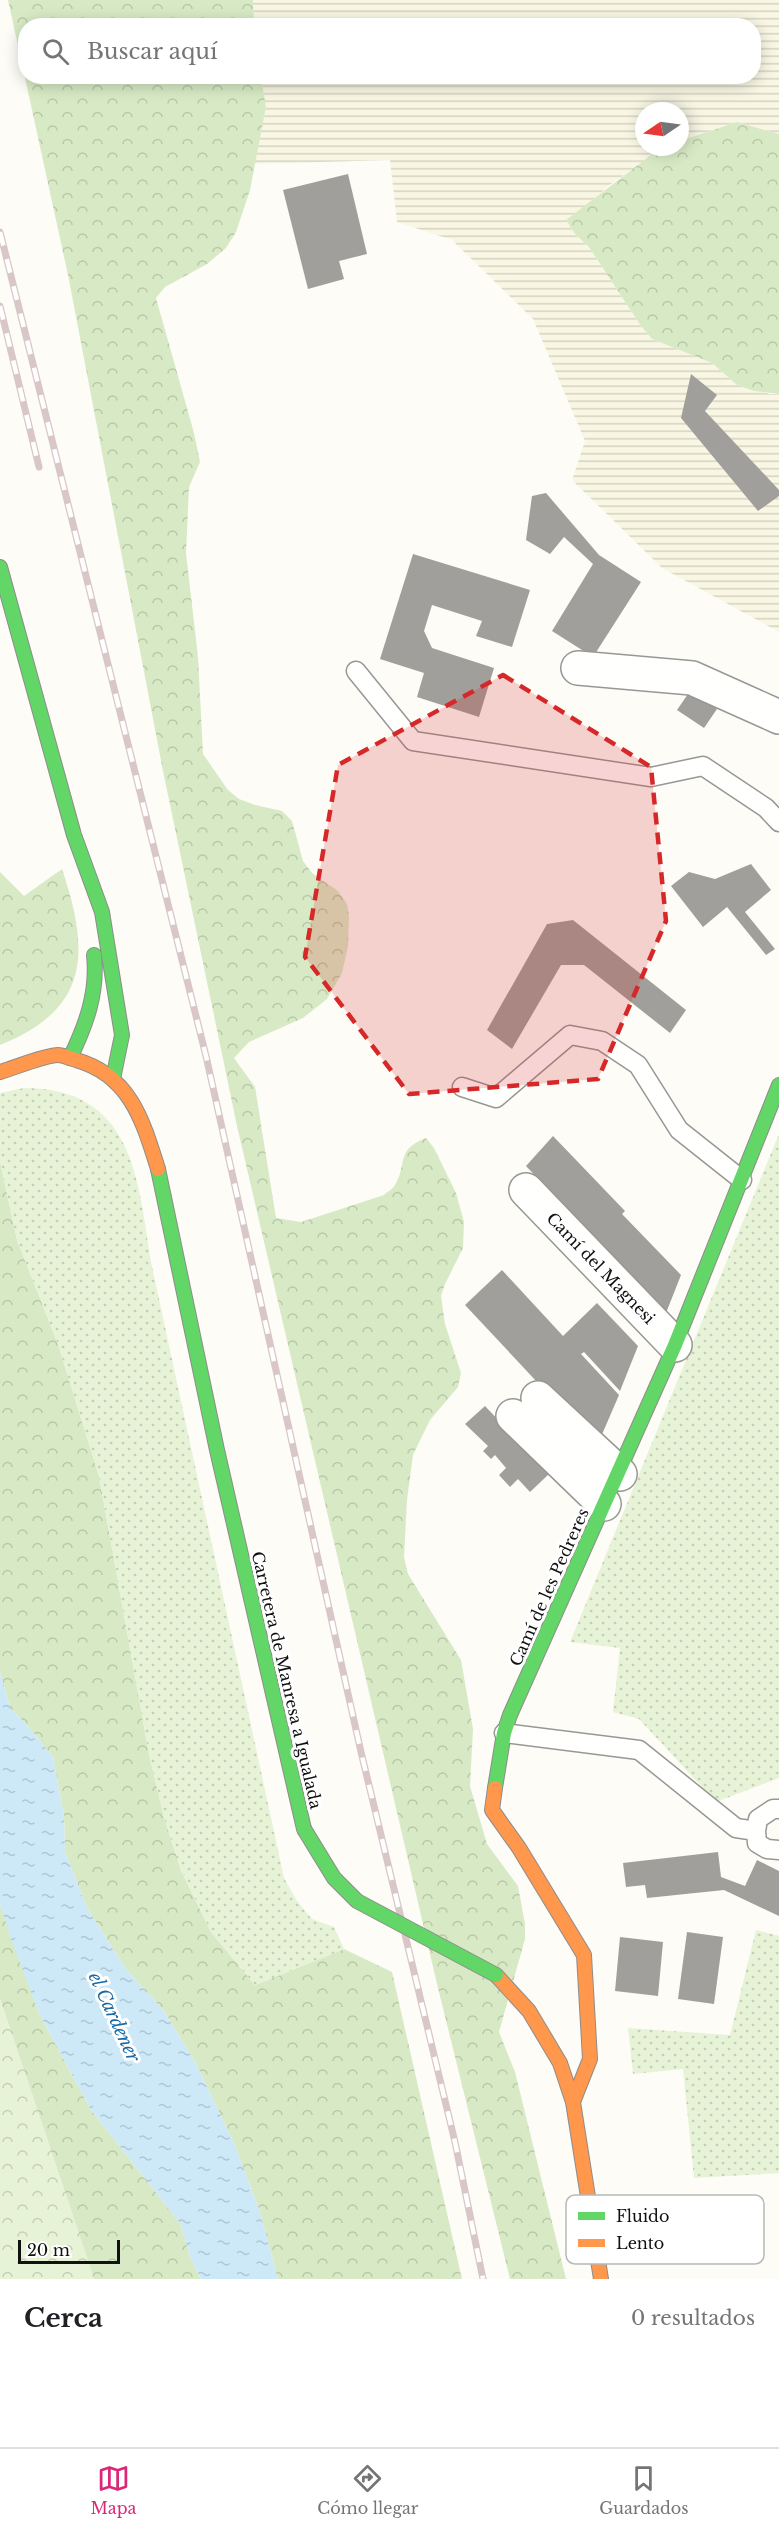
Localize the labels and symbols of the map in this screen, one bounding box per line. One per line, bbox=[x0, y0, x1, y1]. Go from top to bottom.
north arrow bbox=[635, 102, 689, 156]
street label: Camí del Magnesi bbox=[543, 1208, 660, 1328]
street label: Camí de les Pedreres bbox=[505, 1505, 593, 1669]
street label: Carretera de Manresa a Igualada bbox=[248, 1549, 326, 1811]
water label: el Cardener bbox=[84, 1969, 145, 2066]
legend bbox=[566, 2195, 764, 2264]
text: Fluido bbox=[616, 2206, 669, 2226]
text: Lento bbox=[616, 2233, 664, 2253]
scale bar bbox=[18, 2237, 120, 2264]

